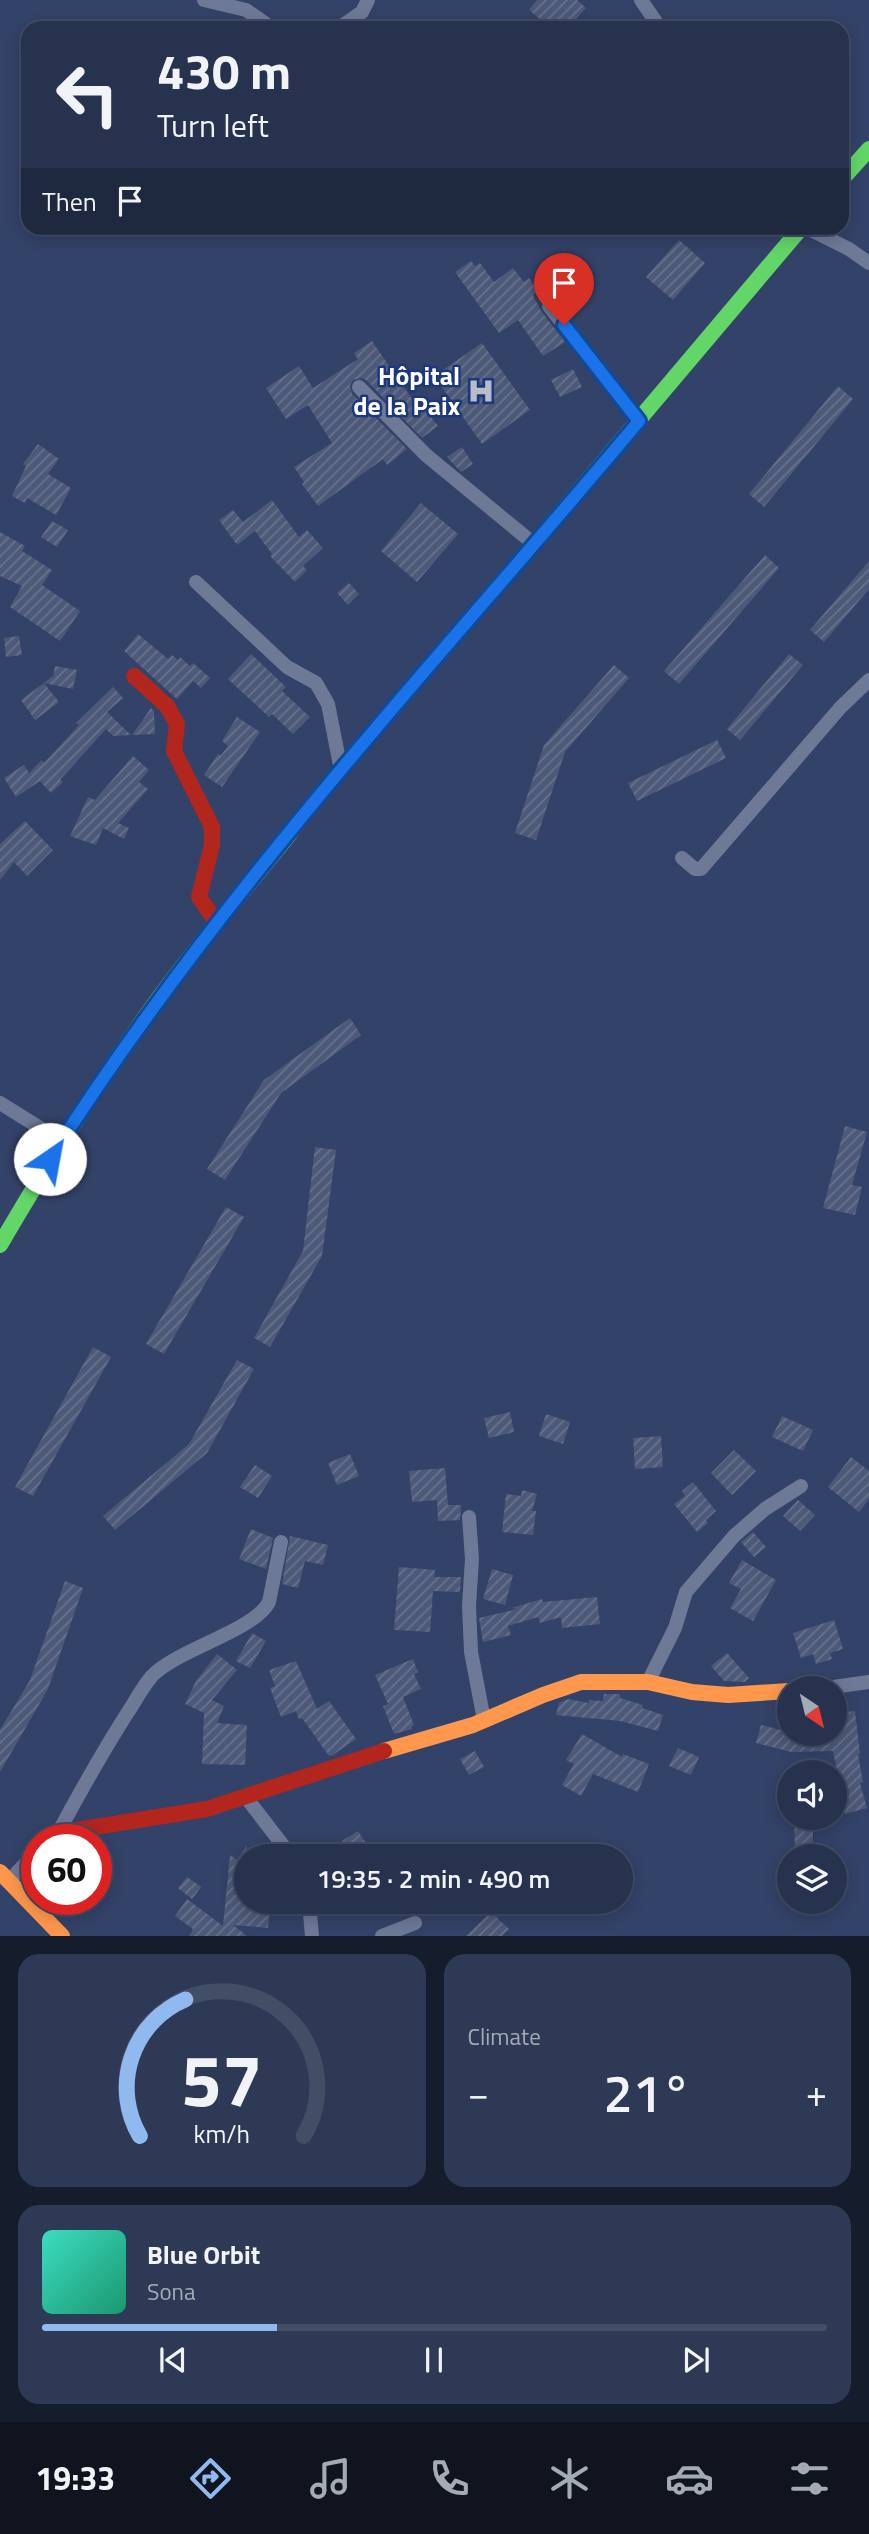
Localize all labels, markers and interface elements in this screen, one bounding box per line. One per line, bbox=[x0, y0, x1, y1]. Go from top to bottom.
text: 430 m bbox=[157, 33, 291, 108]
icon: left bbox=[42, 49, 133, 140]
text: Turn left bbox=[157, 101, 269, 149]
text: Then bbox=[42, 182, 97, 221]
icon: arrive bbox=[111, 182, 149, 220]
pin bbox=[534, 253, 594, 325]
icon: arrive bbox=[545, 264, 583, 302]
place label: Hôpital de la Paix bbox=[353, 356, 460, 425]
hospital icon: Hôpital de la Paix bbox=[466, 376, 496, 406]
position arrow bbox=[13, 1122, 87, 1196]
north arrow bbox=[777, 1676, 847, 1746]
map controls bbox=[777, 1676, 847, 1914]
button: sound bbox=[777, 1760, 847, 1830]
speed limit sign: 60 bbox=[21, 1824, 112, 1915]
button: layers bbox=[777, 1844, 847, 1914]
text: 19:35 · 2 min · 490 m bbox=[317, 1859, 550, 1898]
text: Climate bbox=[468, 2019, 541, 2054]
text: 57 bbox=[181, 2025, 263, 2135]
text: 21° bbox=[604, 2053, 691, 2132]
text: − bbox=[468, 2064, 489, 2122]
text: + bbox=[806, 2064, 827, 2122]
text: km/h bbox=[193, 2115, 250, 2153]
text: Blue Orbit bbox=[147, 2235, 260, 2274]
text: Sona bbox=[147, 2274, 195, 2309]
icon: previous bbox=[154, 2341, 192, 2379]
icon: pause bbox=[415, 2341, 453, 2379]
icon: next bbox=[677, 2341, 715, 2379]
text: 19:33 bbox=[35, 2454, 115, 2502]
icon: directions bbox=[186, 2454, 235, 2503]
icon: music bbox=[306, 2454, 355, 2503]
icon: phone bbox=[425, 2454, 474, 2503]
icon: climate bbox=[545, 2454, 594, 2503]
icon: car bbox=[665, 2454, 714, 2503]
icon: filters bbox=[785, 2454, 834, 2503]

